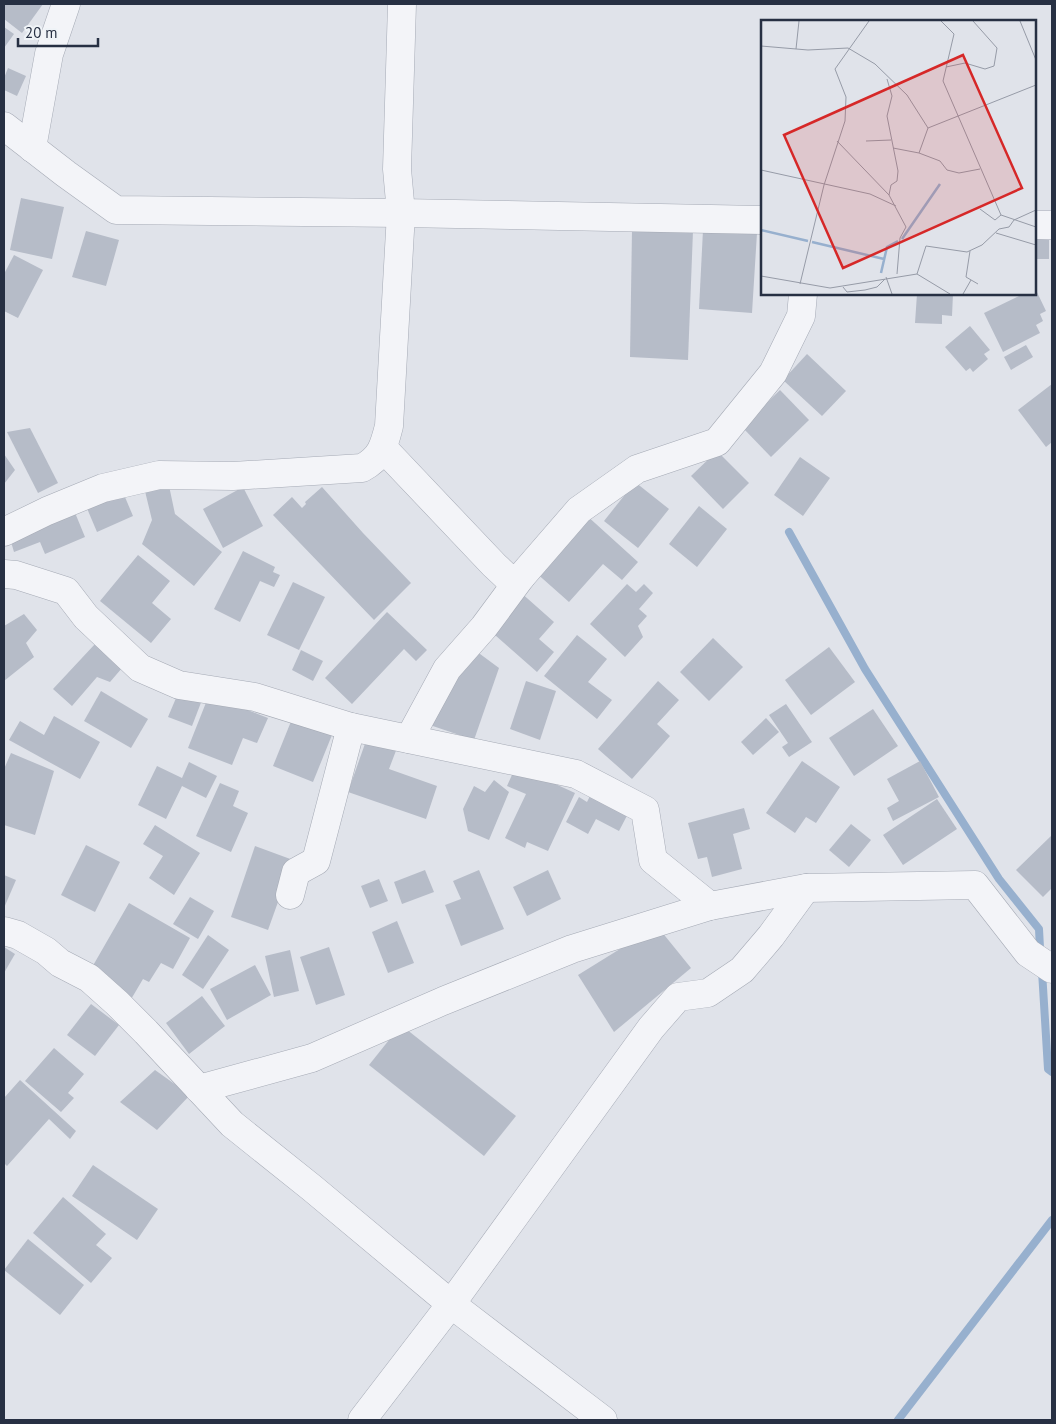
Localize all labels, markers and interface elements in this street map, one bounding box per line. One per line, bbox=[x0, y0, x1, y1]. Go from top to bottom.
scale bar bbox=[18, 15, 98, 47]
inset map bbox=[761, 20, 1036, 295]
text: 20 m bbox=[25, 23, 58, 42]

